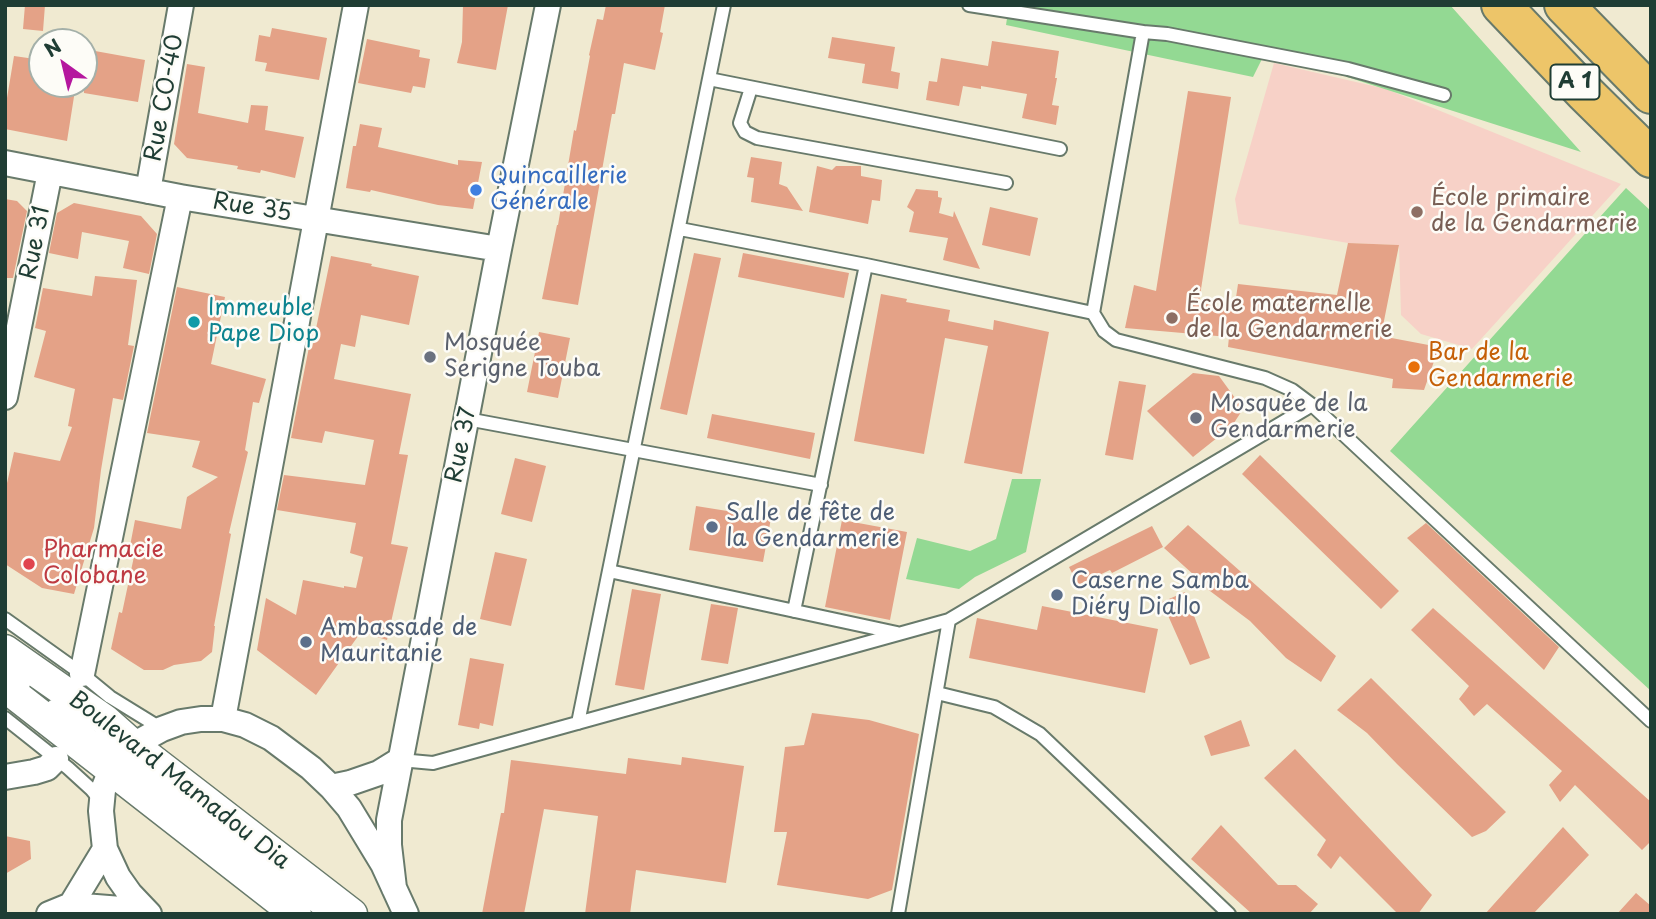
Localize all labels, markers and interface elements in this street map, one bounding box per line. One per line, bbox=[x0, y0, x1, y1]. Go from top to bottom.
north arrow bbox=[28, 28, 98, 98]
text: N bbox=[38, 31, 66, 63]
street label: Rue CO-40 bbox=[140, 32, 190, 164]
road number: A 1 bbox=[1550, 64, 1600, 100]
place label: Quincaillerie Générale bbox=[490, 163, 627, 217]
marker: Quincaillerie Générale bbox=[468, 182, 484, 198]
place label: École primaire de la Gendarmerie bbox=[1431, 185, 1637, 239]
street label: Rue 35 bbox=[211, 188, 293, 228]
street label: Rue 31 bbox=[15, 204, 57, 282]
marker: École primaire de la Gendarmerie bbox=[1409, 204, 1425, 220]
place label: École maternelle de la Gendarmerie bbox=[1186, 291, 1392, 345]
place label: Immeuble Pape Diop bbox=[208, 295, 319, 349]
marker: École maternelle de la Gendarmerie bbox=[1164, 310, 1180, 326]
marker: Immeuble Pape Diop bbox=[186, 314, 202, 330]
place label: Mosquée Serigne Touba bbox=[444, 330, 600, 384]
place label: Bar de la Gendarmerie bbox=[1428, 340, 1573, 394]
marker: Mosquée Serigne Touba bbox=[422, 349, 438, 365]
marker: Bar de la Gendarmerie bbox=[1406, 359, 1422, 375]
place label: Mosquée de la Gendarmerie bbox=[1210, 391, 1368, 445]
street label: Rue 37 bbox=[441, 405, 483, 485]
marker: Mosquée de la Gendarmerie bbox=[1188, 410, 1204, 426]
place label: Salle de fête de la Gendarmerie bbox=[726, 500, 899, 554]
marker: Salle de fête de la Gendarmerie bbox=[704, 519, 720, 535]
place label: Pharmacie Colobane bbox=[43, 537, 164, 591]
marker: Pharmacie Colobane bbox=[21, 556, 37, 572]
place label: Caserne Samba Diéry Diallo bbox=[1071, 568, 1249, 622]
marker: Caserne Samba Diéry Diallo bbox=[1049, 587, 1065, 603]
place label: Ambassade de Mauritanie bbox=[320, 615, 477, 669]
marker: Ambassade de Mauritanie bbox=[298, 634, 314, 650]
street label: Boulevard Mamadou Dia bbox=[63, 686, 295, 876]

